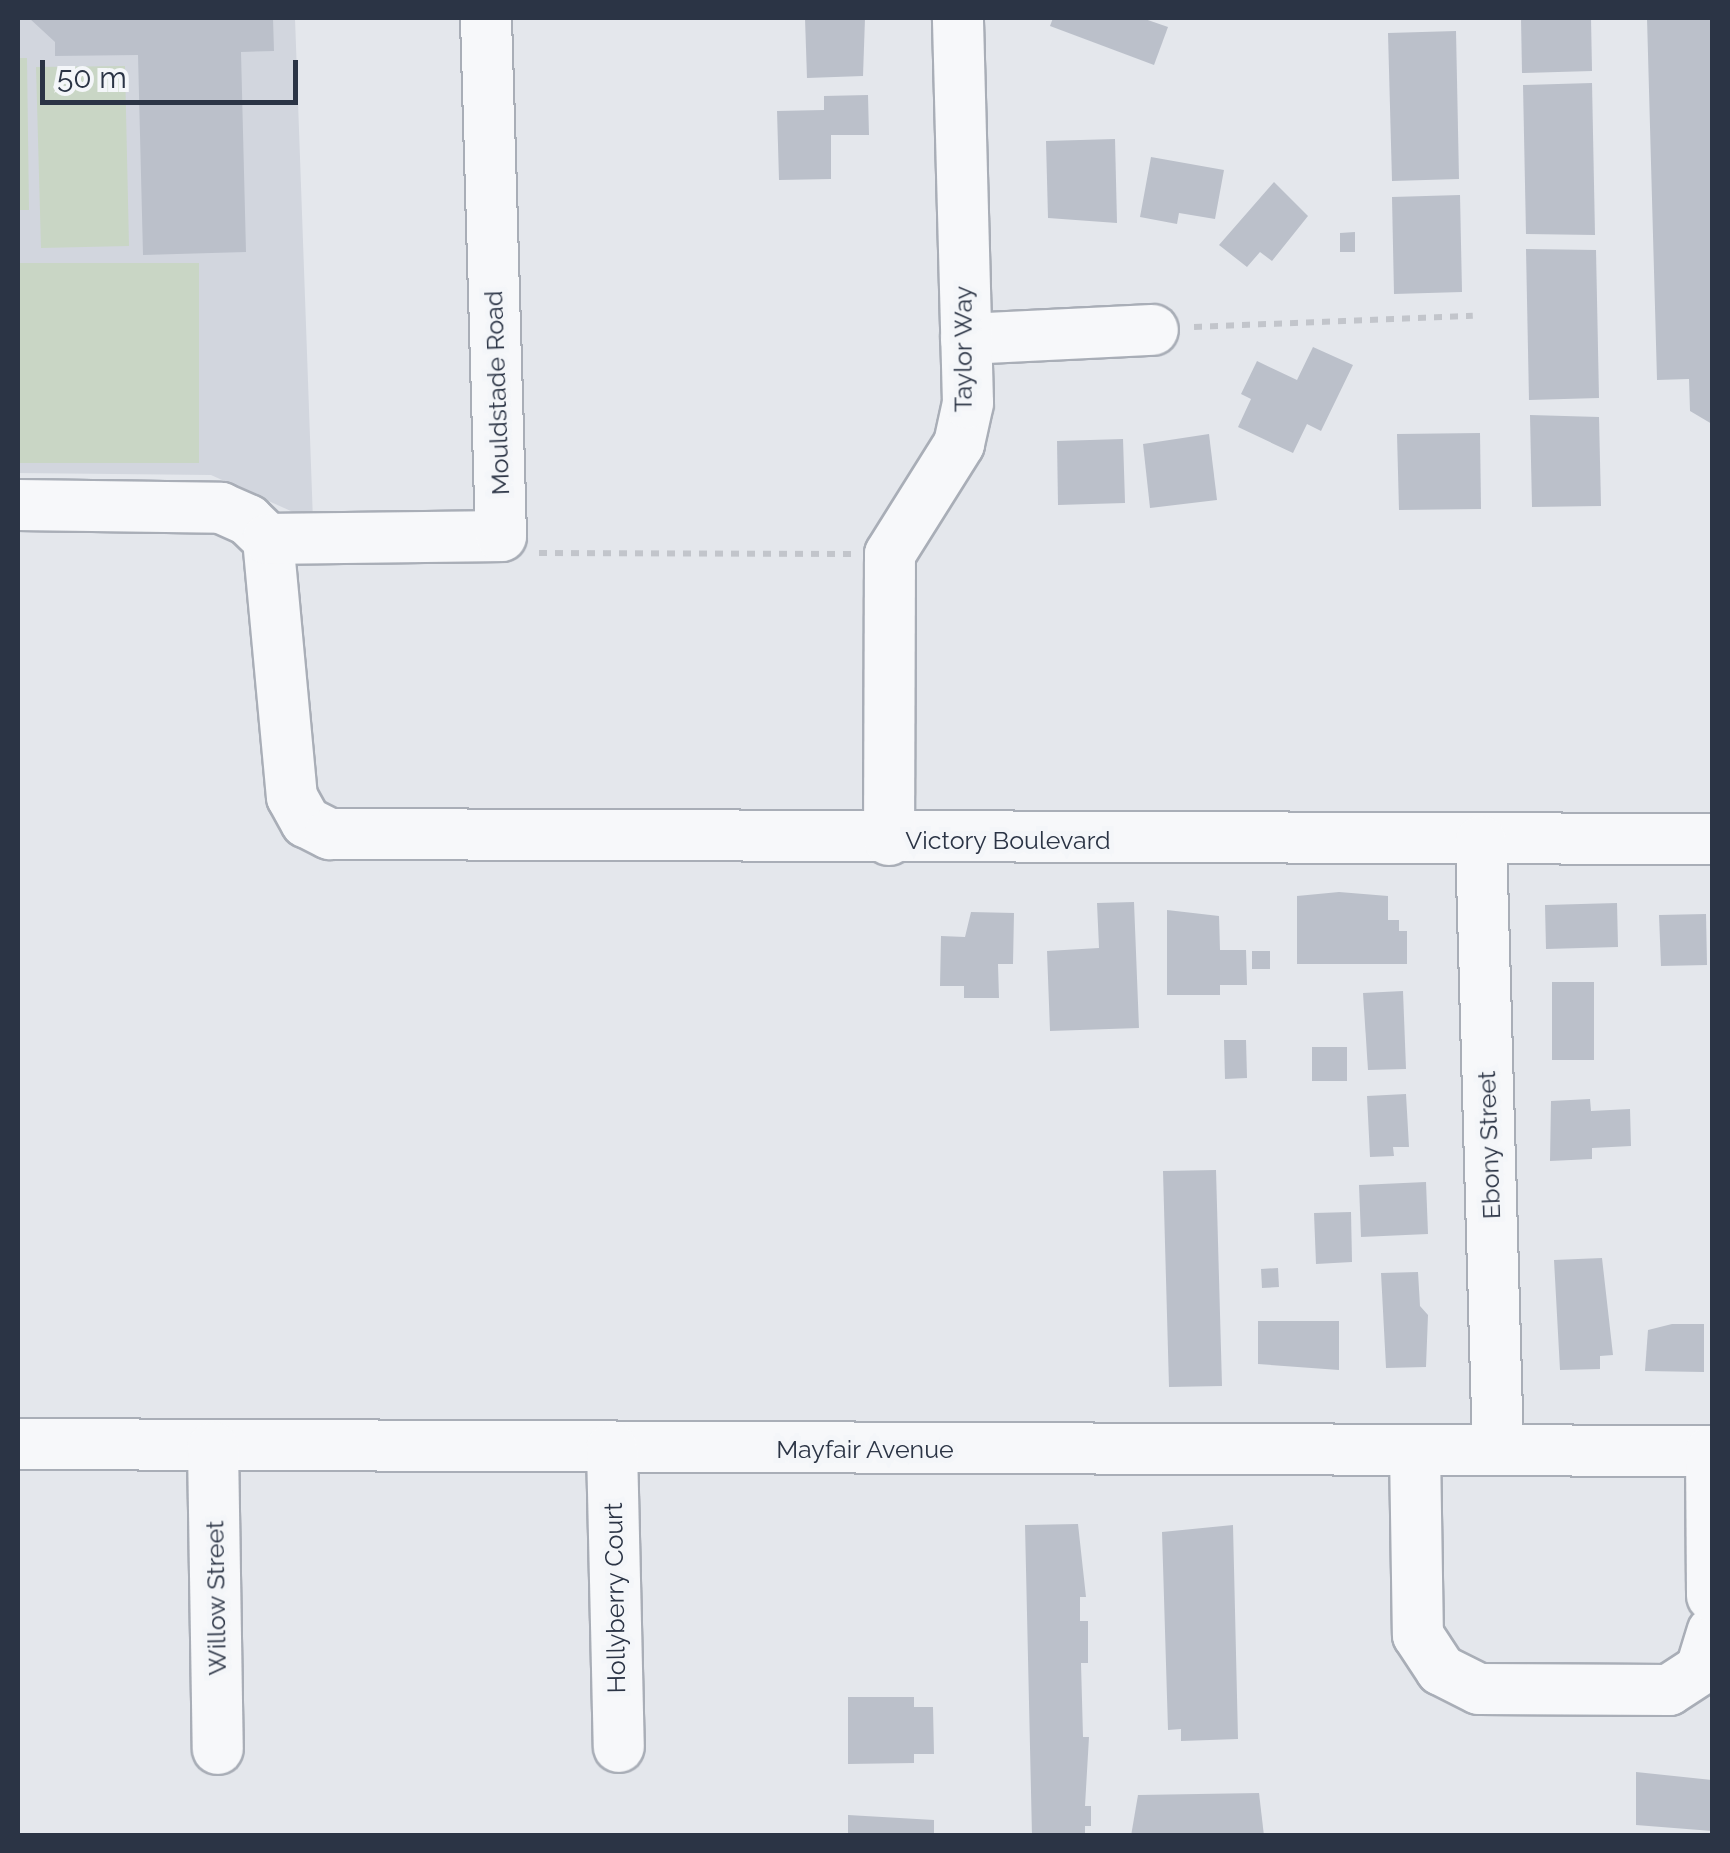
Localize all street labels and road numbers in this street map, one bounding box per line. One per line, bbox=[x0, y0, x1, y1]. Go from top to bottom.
street label: Taylor Way bbox=[948, 285, 978, 413]
street label: Mouldstade Road bbox=[478, 290, 516, 496]
street label: Victory Boulevard bbox=[905, 825, 1111, 855]
street label: Ebony Street bbox=[1471, 1070, 1507, 1220]
street label: Mayfair Avenue bbox=[776, 1434, 954, 1464]
street label: Hollyberry Court bbox=[598, 1502, 632, 1694]
street label: Willow Street bbox=[200, 1520, 232, 1676]

